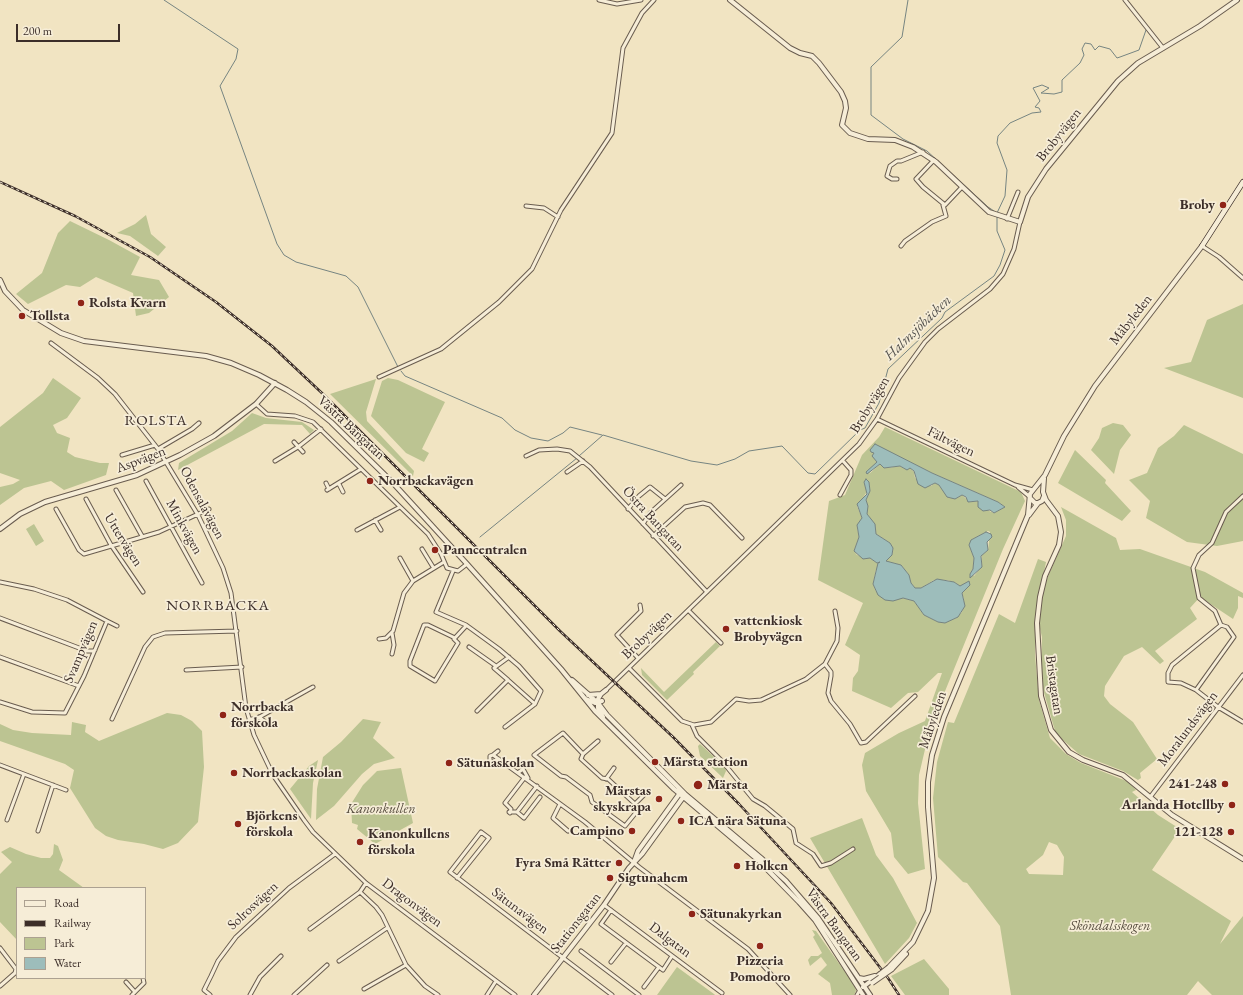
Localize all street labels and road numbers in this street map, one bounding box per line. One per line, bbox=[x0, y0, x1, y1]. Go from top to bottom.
street label: Brobyvägen bbox=[1033, 105, 1085, 165]
street label: Måbyleden bbox=[1106, 291, 1156, 349]
street label: Brobyvägen bbox=[847, 374, 893, 436]
street label: Västra Bangatan bbox=[314, 393, 388, 463]
street label: Fältvägen bbox=[925, 423, 977, 461]
street label: Aspvägen bbox=[114, 443, 168, 477]
street label: Odensalavägen bbox=[176, 464, 228, 542]
street label: Östra Bangatan bbox=[619, 483, 687, 555]
street label: Minkvägen bbox=[162, 496, 206, 558]
street label: Uttervägen bbox=[100, 510, 146, 570]
street label: Brobyvägen bbox=[618, 607, 676, 663]
street label: Svampvägen bbox=[60, 618, 102, 686]
street label: Bristagatan bbox=[1042, 654, 1066, 716]
street label: Moralundsvägen bbox=[1154, 688, 1222, 770]
street label: Måbyleden bbox=[915, 689, 951, 751]
street label: Dragonvägen bbox=[378, 875, 446, 931]
street label: Solrosvägen bbox=[224, 878, 282, 934]
street label: Sätunavägen bbox=[488, 884, 552, 938]
street label: Västra Bangatan bbox=[802, 885, 866, 965]
street label: Stationsgatan bbox=[547, 889, 605, 957]
street label: Dalgatan bbox=[646, 919, 694, 961]

